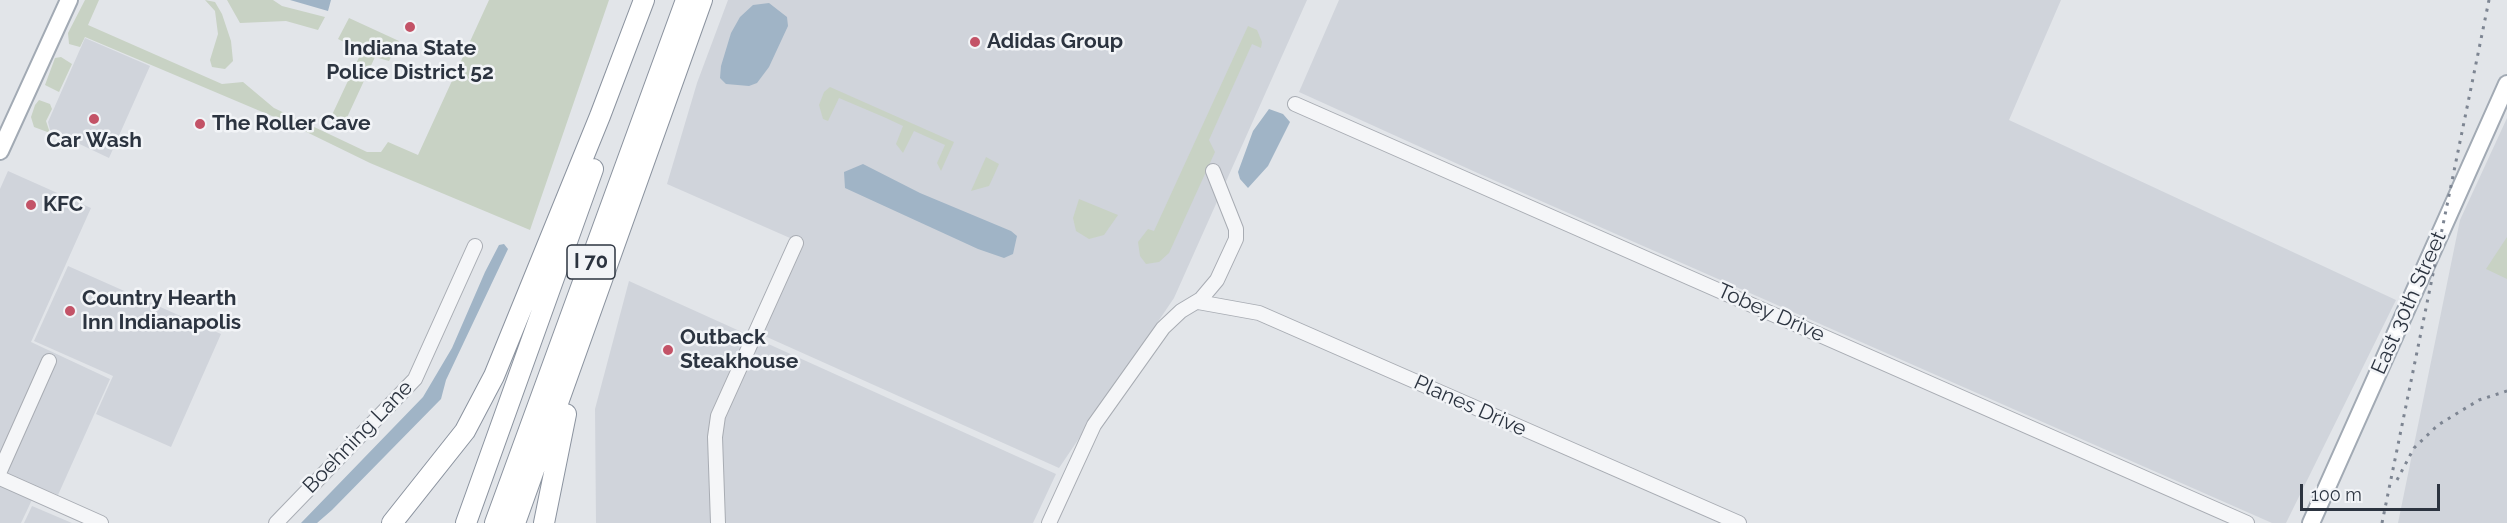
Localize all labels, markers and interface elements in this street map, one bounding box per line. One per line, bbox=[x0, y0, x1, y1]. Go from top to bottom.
marker: Indiana State Police District 52 bbox=[403, 20, 417, 34]
place label: Adidas Group bbox=[987, 29, 1123, 55]
marker: Adidas Group bbox=[968, 35, 982, 49]
place label: Indiana State Police District 52 bbox=[326, 36, 494, 86]
place label: The Roller Cave bbox=[212, 111, 370, 137]
marker: Car Wash bbox=[87, 112, 101, 126]
marker: The Roller Cave bbox=[193, 117, 207, 131]
place label: Car Wash bbox=[46, 128, 142, 154]
place label: KFC bbox=[43, 192, 83, 218]
marker: KFC bbox=[24, 198, 38, 212]
street label: East 30th Street bbox=[2366, 228, 2452, 378]
road number: I 70 bbox=[567, 245, 615, 279]
street label: Tobey Drive bbox=[1713, 278, 1829, 348]
place label: Country Hearth Inn Indianapolis bbox=[82, 286, 241, 336]
marker: Country Hearth Inn Indianapolis bbox=[63, 304, 77, 318]
place label: Outback Steakhouse bbox=[680, 325, 798, 375]
marker: Outback Steakhouse bbox=[661, 343, 675, 357]
street label: Planes Drive bbox=[1410, 370, 1530, 442]
street label: Boehning Lane bbox=[298, 375, 418, 499]
scale bar bbox=[2303, 472, 2442, 510]
text: 100 m bbox=[2311, 484, 2362, 505]

